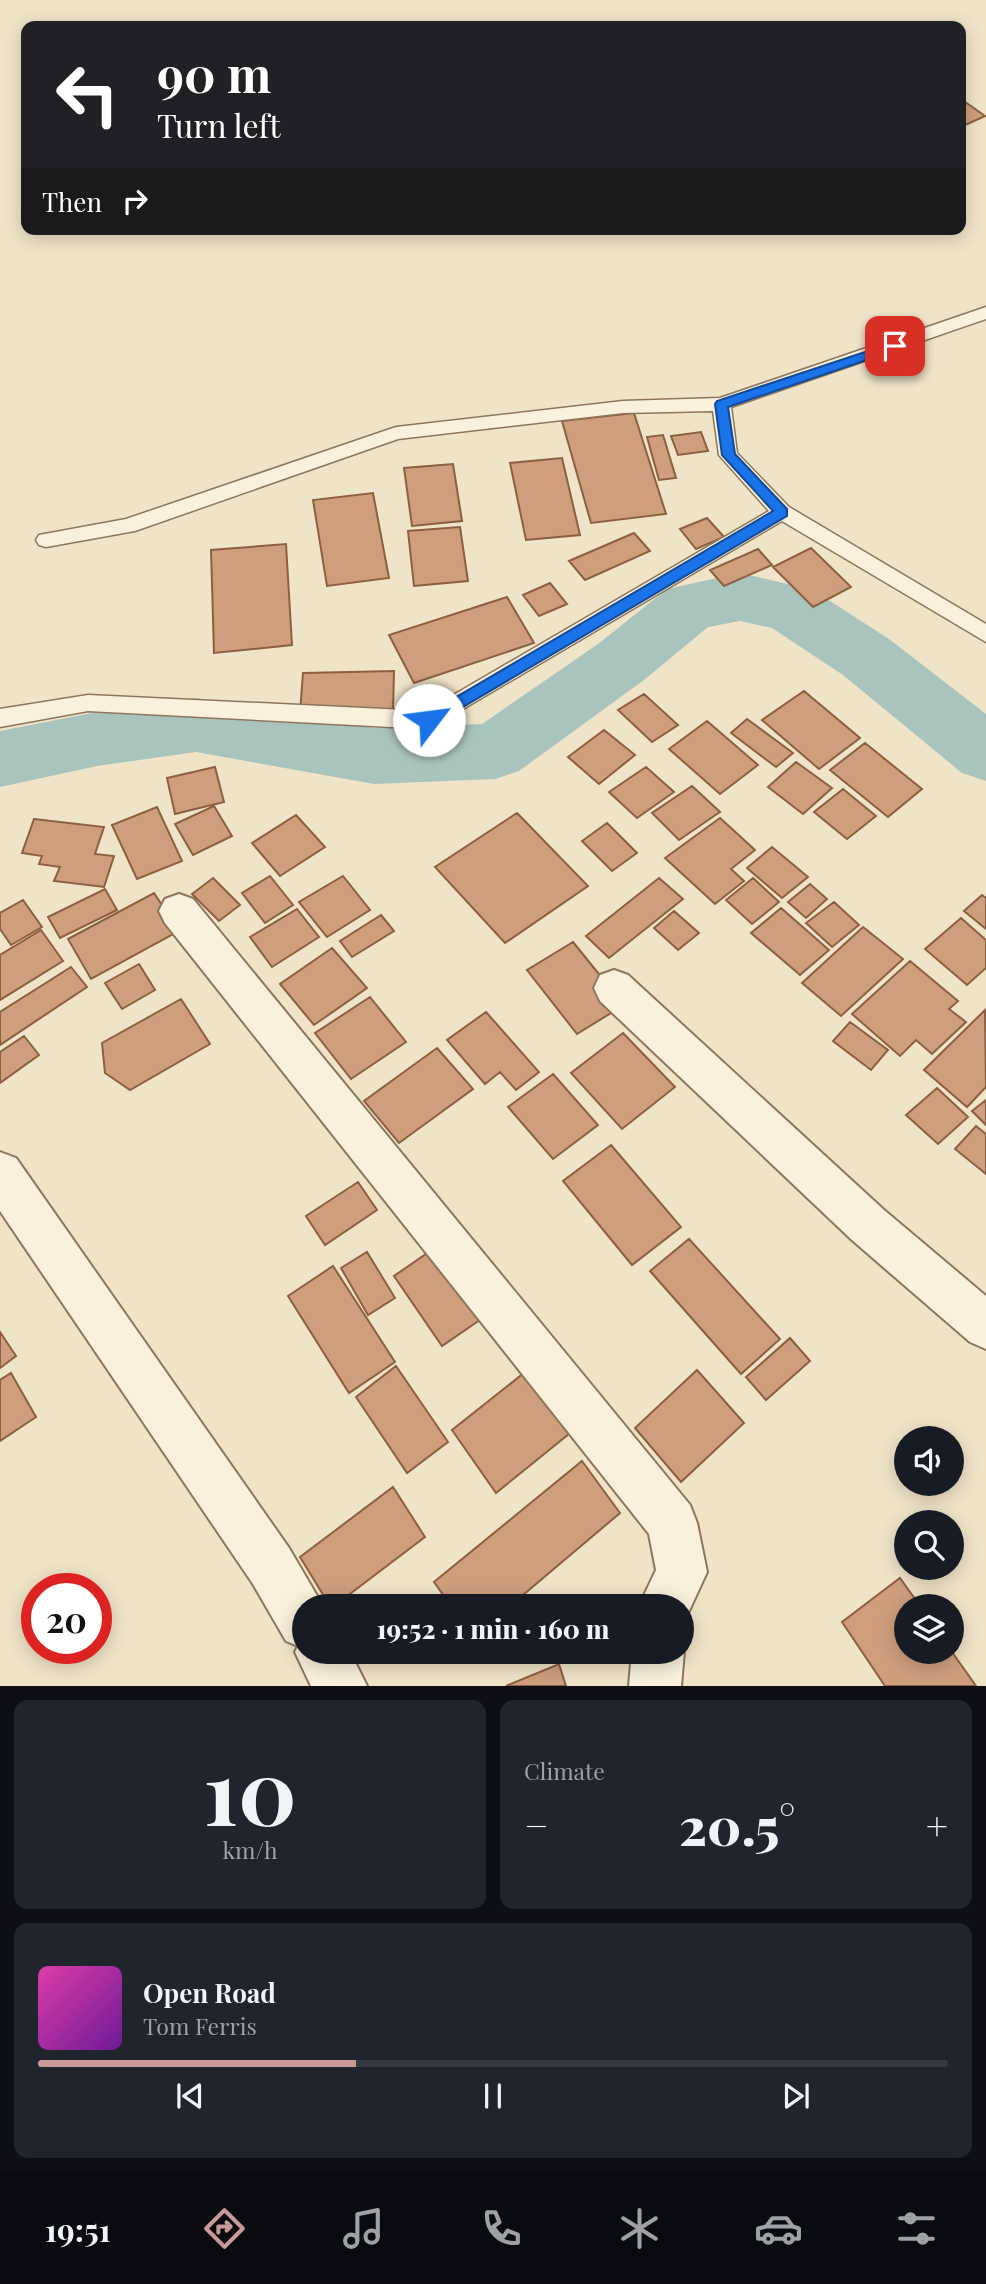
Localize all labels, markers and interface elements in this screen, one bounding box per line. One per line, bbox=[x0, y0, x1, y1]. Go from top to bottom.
text: 90 m bbox=[157, 40, 271, 105]
icon: left bbox=[42, 49, 133, 140]
text: Turn left bbox=[157, 103, 281, 146]
icon: right bbox=[116, 182, 154, 220]
text: Then bbox=[42, 184, 102, 219]
pin bbox=[865, 316, 925, 376]
icon: arrive bbox=[876, 327, 914, 365]
position arrow bbox=[392, 683, 466, 757]
map controls bbox=[894, 1426, 964, 1664]
button: sound bbox=[894, 1426, 964, 1496]
button: search bbox=[894, 1510, 964, 1580]
speed limit sign: 20 bbox=[21, 1573, 112, 1664]
button: layers bbox=[894, 1594, 964, 1664]
text: 19:52 · 1 min · 160 m bbox=[377, 1611, 609, 1646]
text: 10 bbox=[203, 1728, 297, 1849]
text: Climate bbox=[524, 1755, 605, 1786]
text: 20.5° bbox=[679, 1790, 795, 1859]
text: − bbox=[524, 1799, 549, 1850]
text: + bbox=[926, 1799, 948, 1850]
text: km/h bbox=[222, 1834, 278, 1865]
text: Open Road bbox=[143, 1975, 276, 2010]
text: Tom Ferris bbox=[143, 2010, 257, 2041]
icon: previous bbox=[171, 2077, 209, 2115]
icon: pause bbox=[474, 2077, 512, 2115]
icon: next bbox=[777, 2077, 815, 2115]
icon: directions bbox=[200, 2204, 249, 2253]
icon: music bbox=[339, 2204, 388, 2253]
icon: phone bbox=[477, 2204, 526, 2253]
icon: climate bbox=[615, 2204, 664, 2253]
icon: car bbox=[754, 2204, 803, 2253]
icon: filters bbox=[892, 2204, 941, 2253]
text: 19:51 bbox=[45, 2207, 111, 2250]

